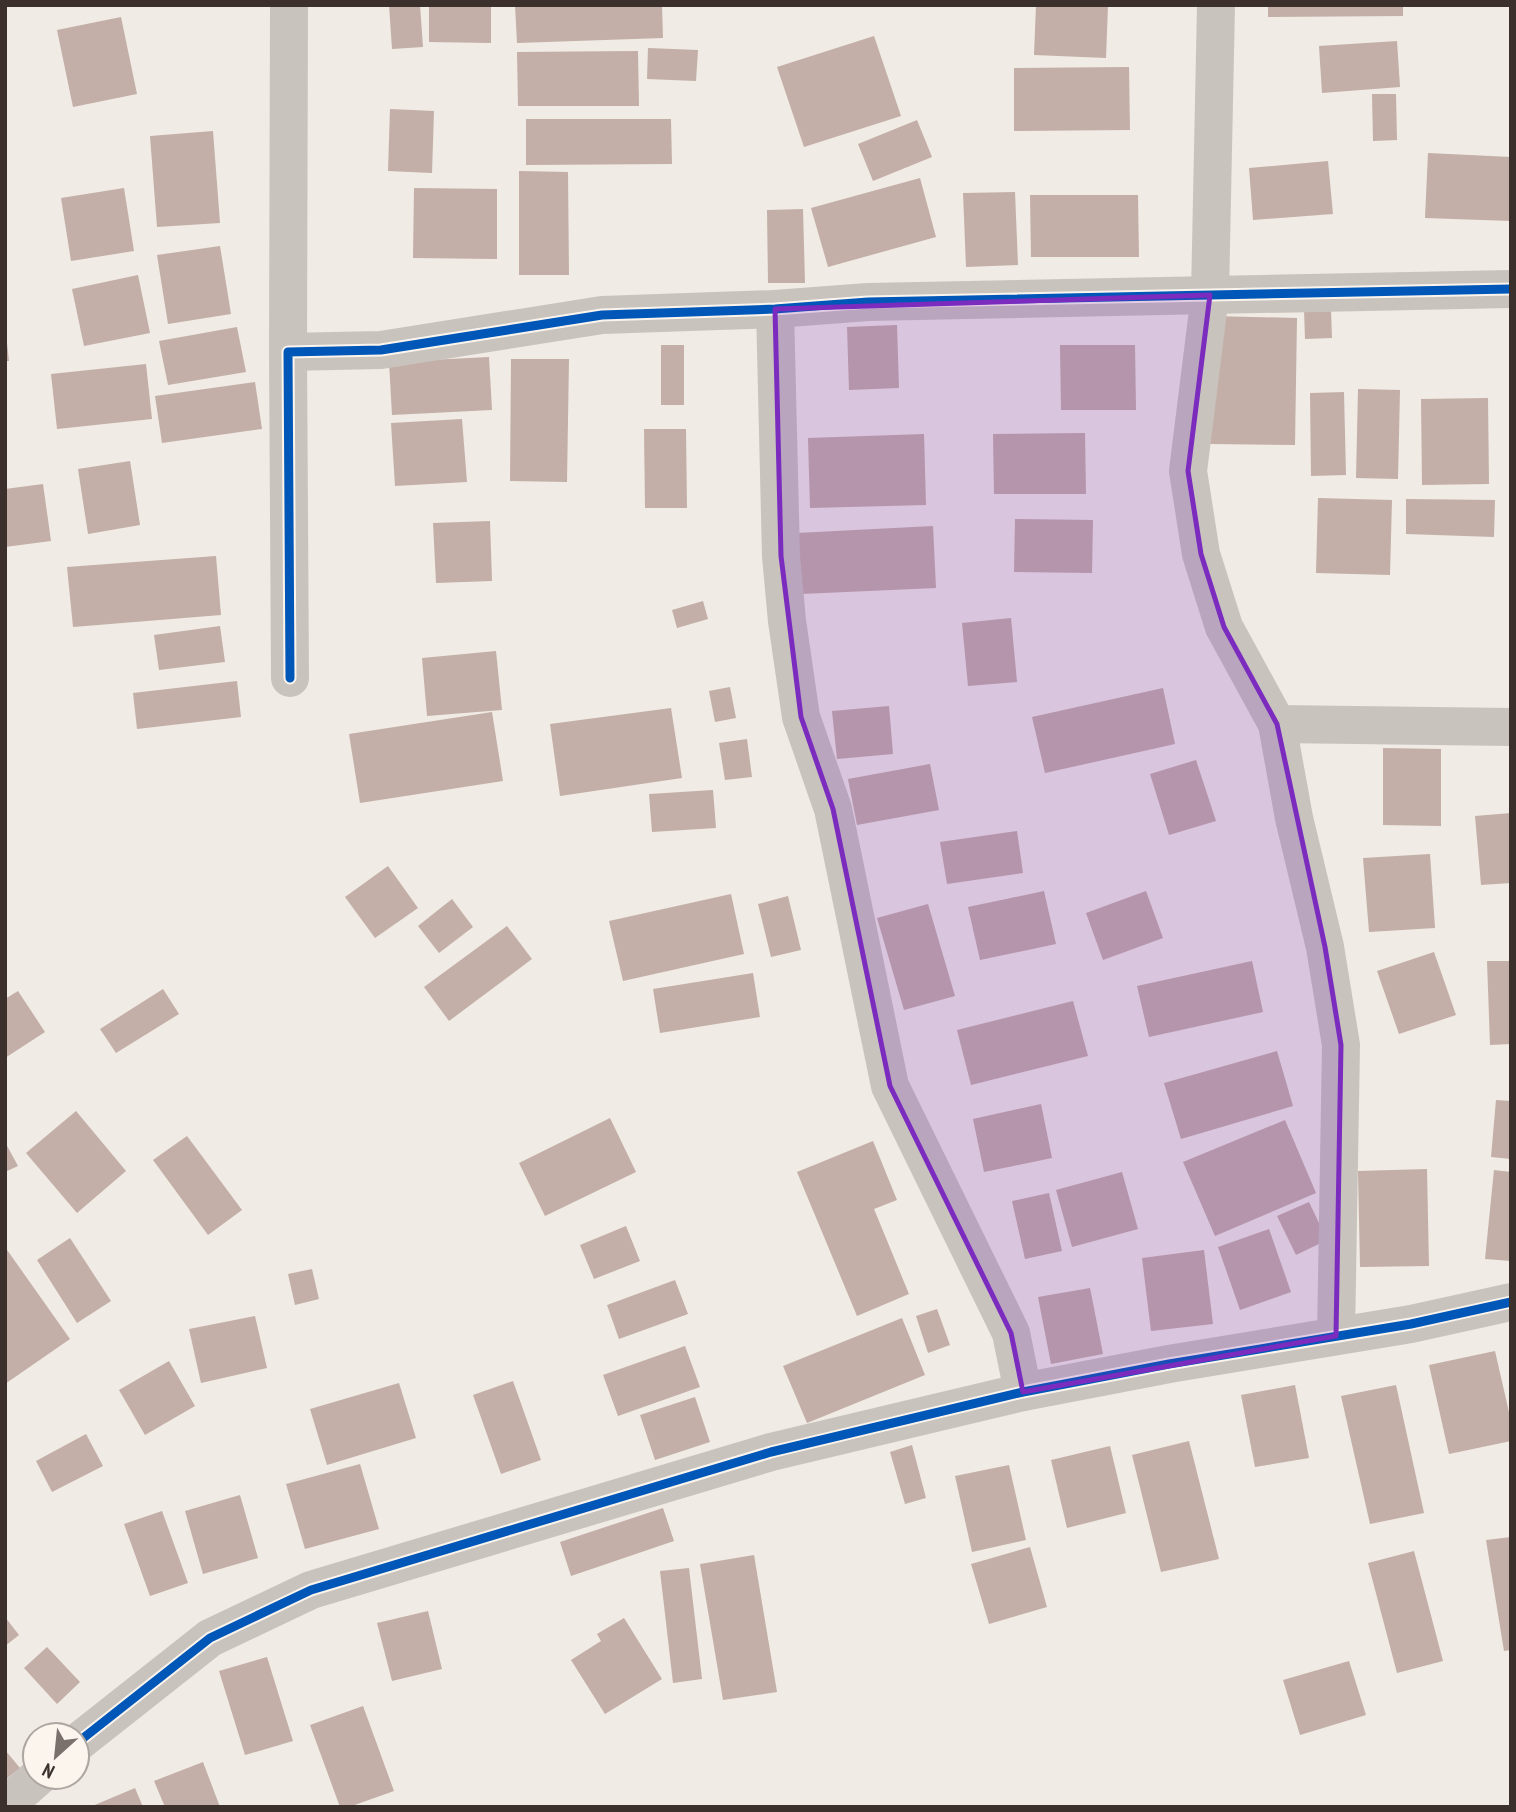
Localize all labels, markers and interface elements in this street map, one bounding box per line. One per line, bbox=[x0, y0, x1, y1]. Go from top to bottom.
north arrow bbox=[21, 1721, 91, 1791]
text: N bbox=[38, 1758, 58, 1784]

